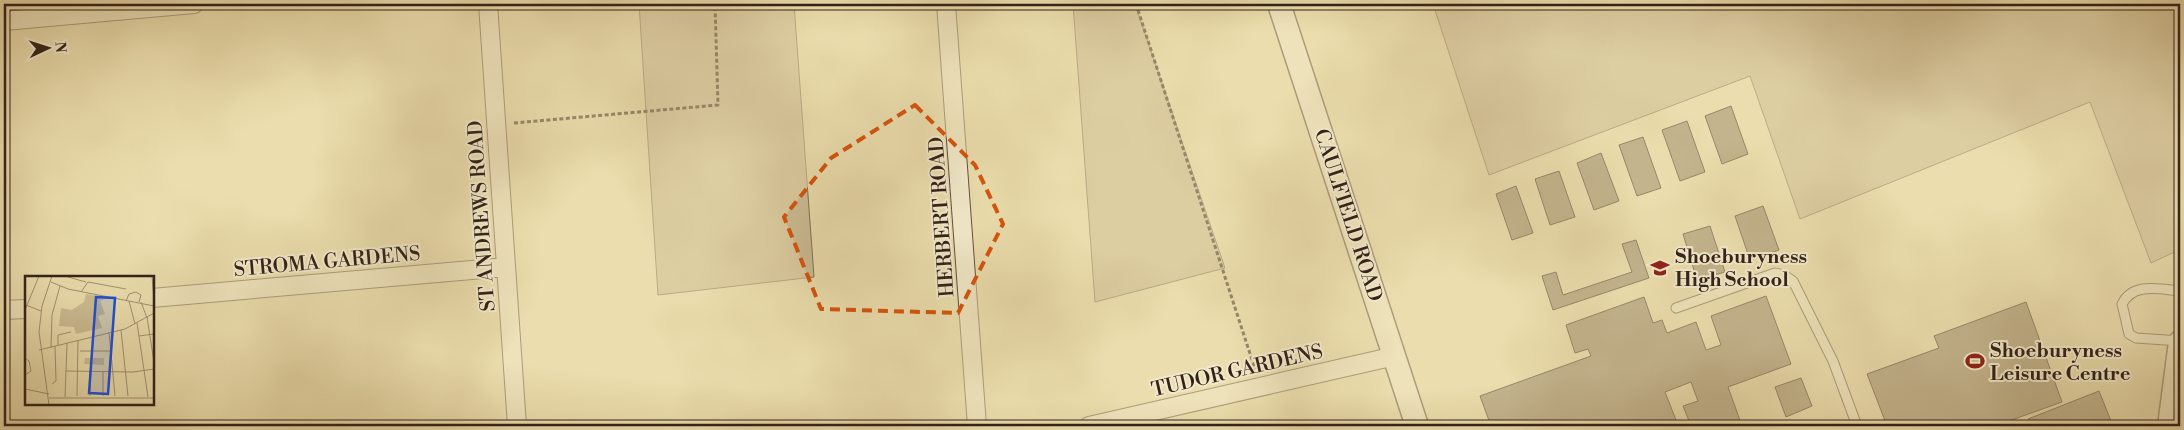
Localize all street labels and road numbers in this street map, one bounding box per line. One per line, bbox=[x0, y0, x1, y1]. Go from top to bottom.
street label: ST ANDREWS ROAD bbox=[463, 120, 502, 312]
street label: CAULFIELD ROAD bbox=[1308, 126, 1387, 305]
street label: HERBERT ROAD bbox=[924, 136, 961, 298]
street label: STROMA GARDENS bbox=[233, 242, 422, 283]
street label: TUDOR GARDENS bbox=[1149, 340, 1325, 403]

